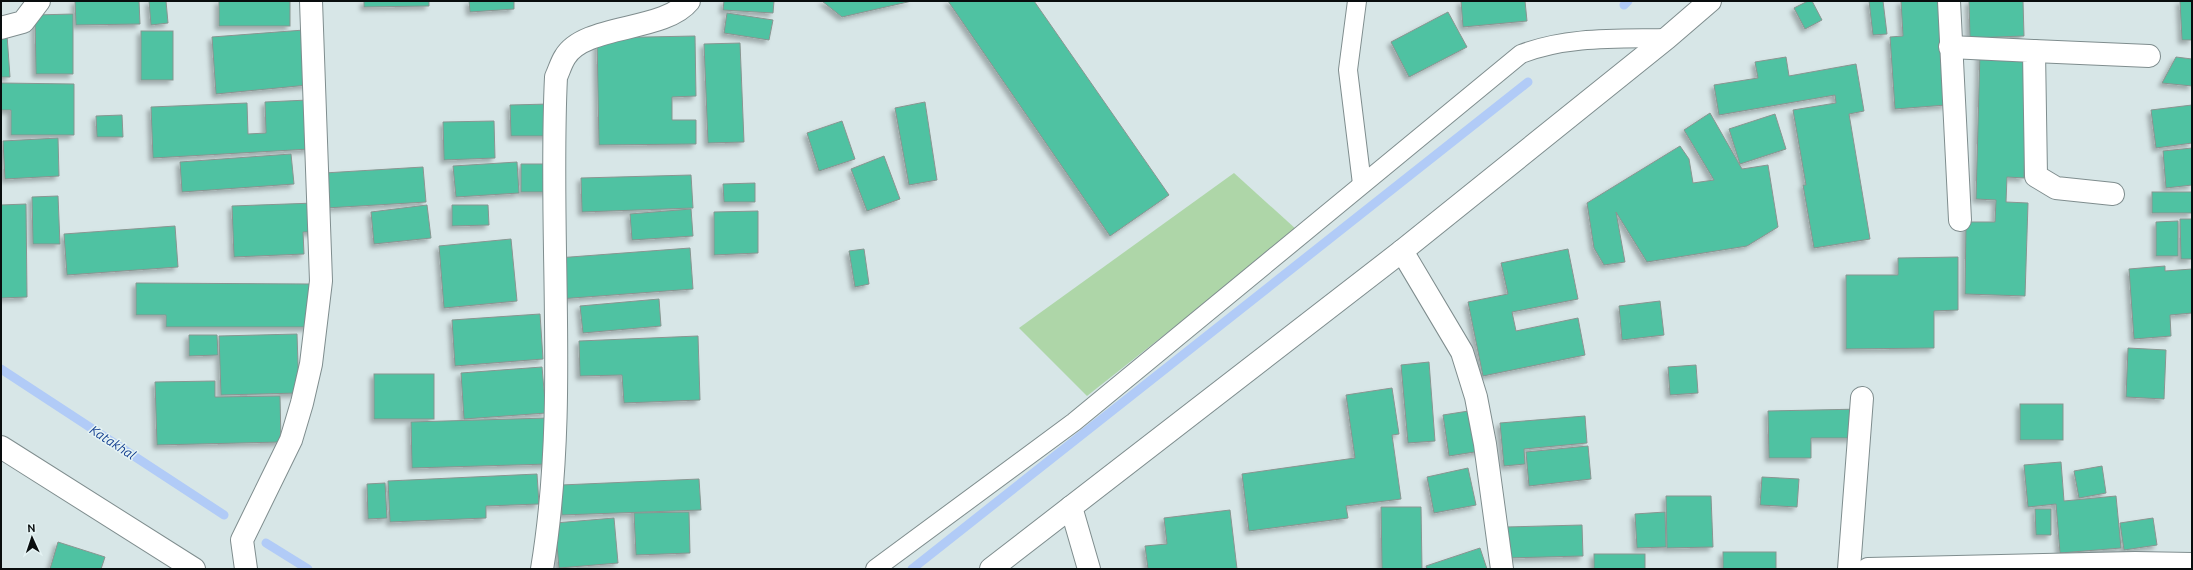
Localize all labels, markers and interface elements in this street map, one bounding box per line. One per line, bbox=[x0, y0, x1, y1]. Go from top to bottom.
water label: Katakhal bbox=[88, 422, 139, 462]
north arrow bbox=[12, 518, 52, 558]
text: N bbox=[27, 522, 36, 534]

